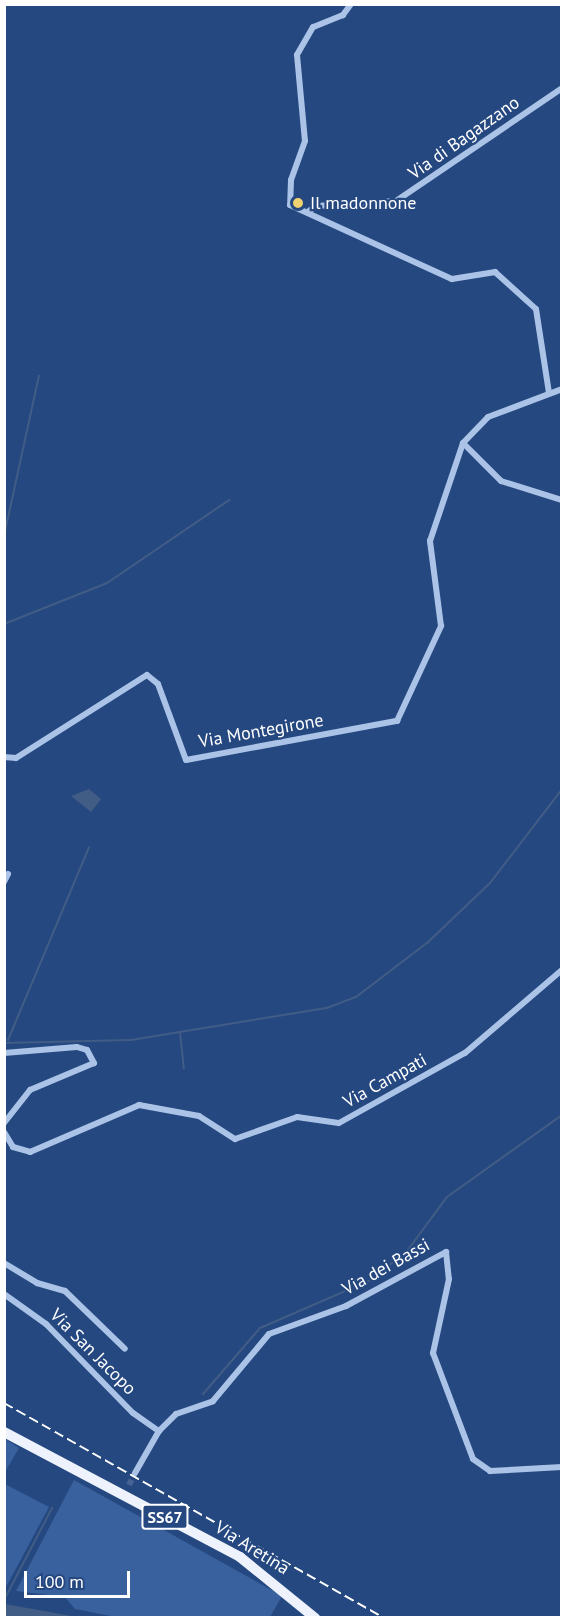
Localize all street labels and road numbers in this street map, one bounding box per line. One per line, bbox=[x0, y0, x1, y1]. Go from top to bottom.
street label: Via di Bagazzano bbox=[404, 92, 524, 184]
street label: Via Montegirone bbox=[197, 709, 325, 753]
street label: Via Campati bbox=[340, 1049, 430, 1113]
street label: Via dei Bassi bbox=[338, 1234, 434, 1300]
street label: Via San Jacopo bbox=[45, 1304, 141, 1400]
road number: SS67 bbox=[141, 1504, 189, 1530]
street label: Via Aretina bbox=[211, 1517, 293, 1579]

